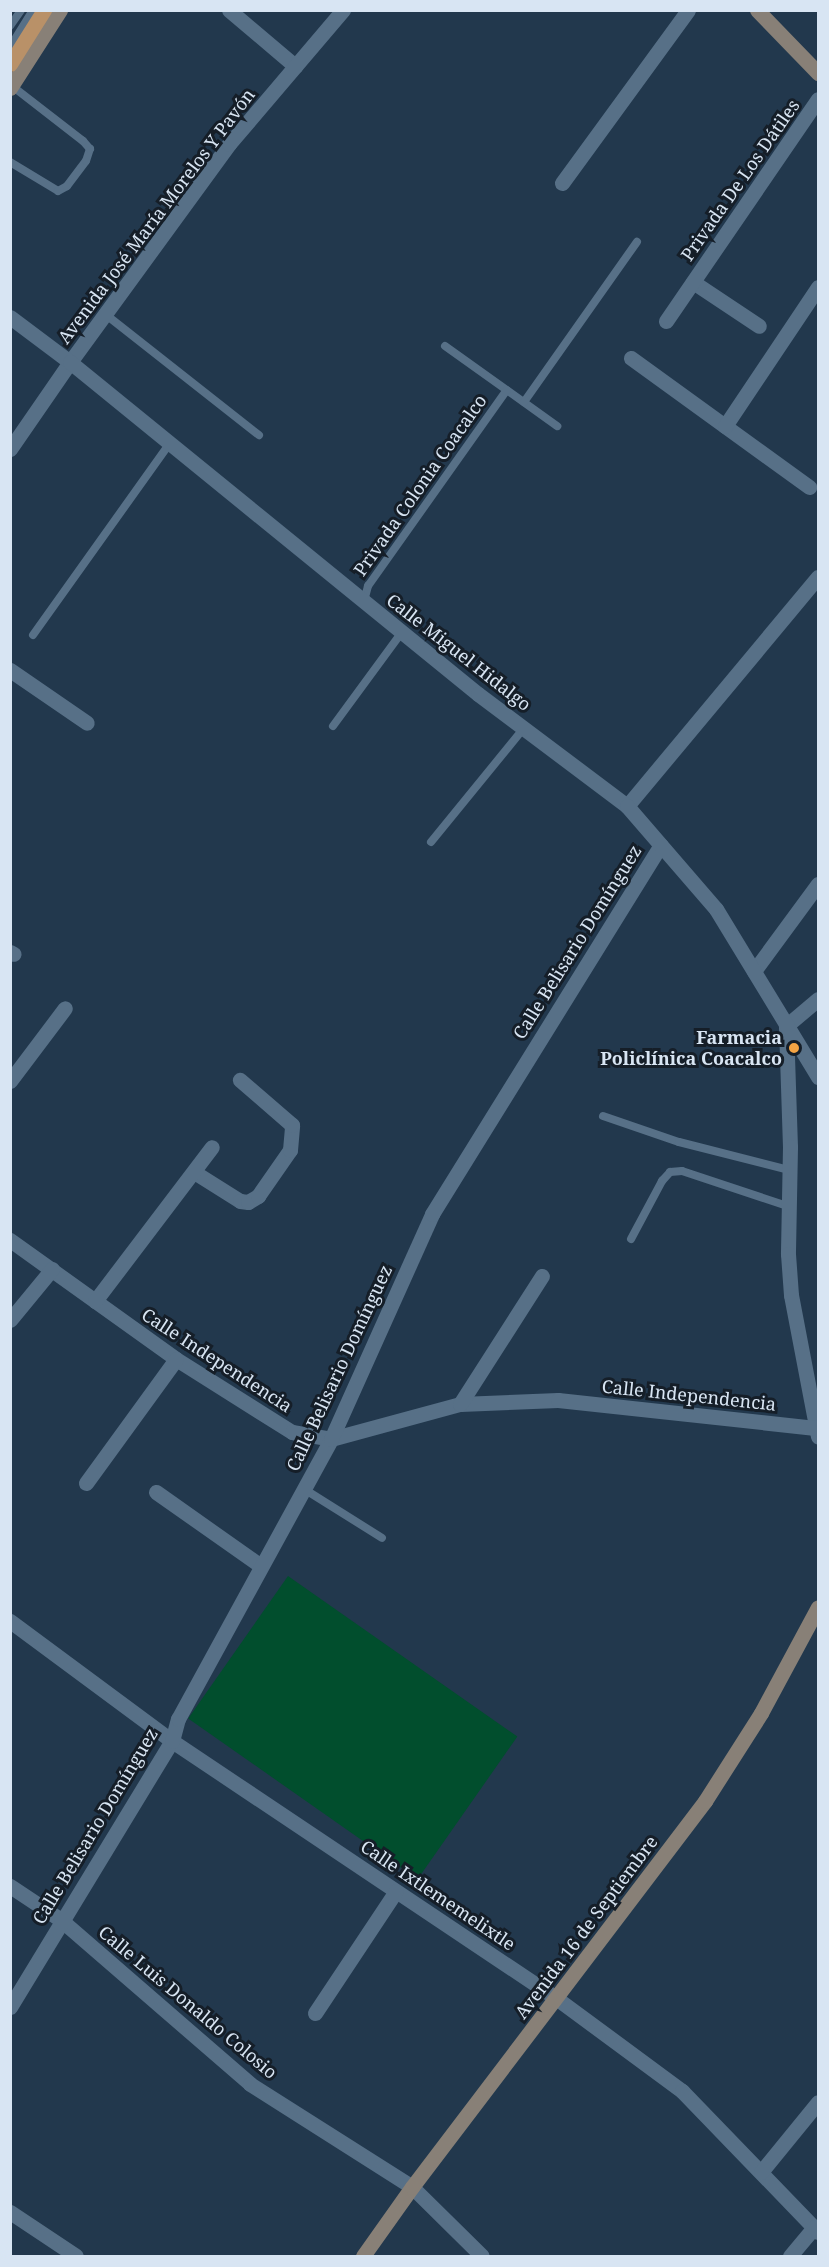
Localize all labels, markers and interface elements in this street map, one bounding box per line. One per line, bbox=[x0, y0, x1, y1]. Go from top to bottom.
street label: Avenida José María Morelos Y Pavón bbox=[53, 84, 259, 348]
street label: Privada De Los Dátiles bbox=[676, 95, 804, 265]
street label: Privada Colonia Coacalco bbox=[349, 390, 491, 580]
street label: Calle Miguel Hidalgo bbox=[383, 589, 535, 715]
street label: Calle Belisario Domínguez bbox=[508, 841, 646, 1043]
place label: Farmacia Policlínica Coacalco bbox=[600, 1027, 782, 1070]
marker: Farmacia Policlínica Coacalco bbox=[787, 1041, 801, 1055]
street label: Calle Belisario Domínguez bbox=[282, 1262, 396, 1474]
street label: Calle Independencia bbox=[138, 1303, 296, 1417]
street label: Calle Independencia bbox=[601, 1375, 777, 1415]
street label: Calle Belisario Domínguez bbox=[28, 1724, 162, 1928]
street label: Avenida 16 de Septiembre bbox=[510, 1831, 662, 2023]
street label: Calle Ixtlememelixtle bbox=[357, 1835, 519, 1955]
street label: Calle Luis Donaldo Colosio bbox=[94, 1921, 282, 2083]

